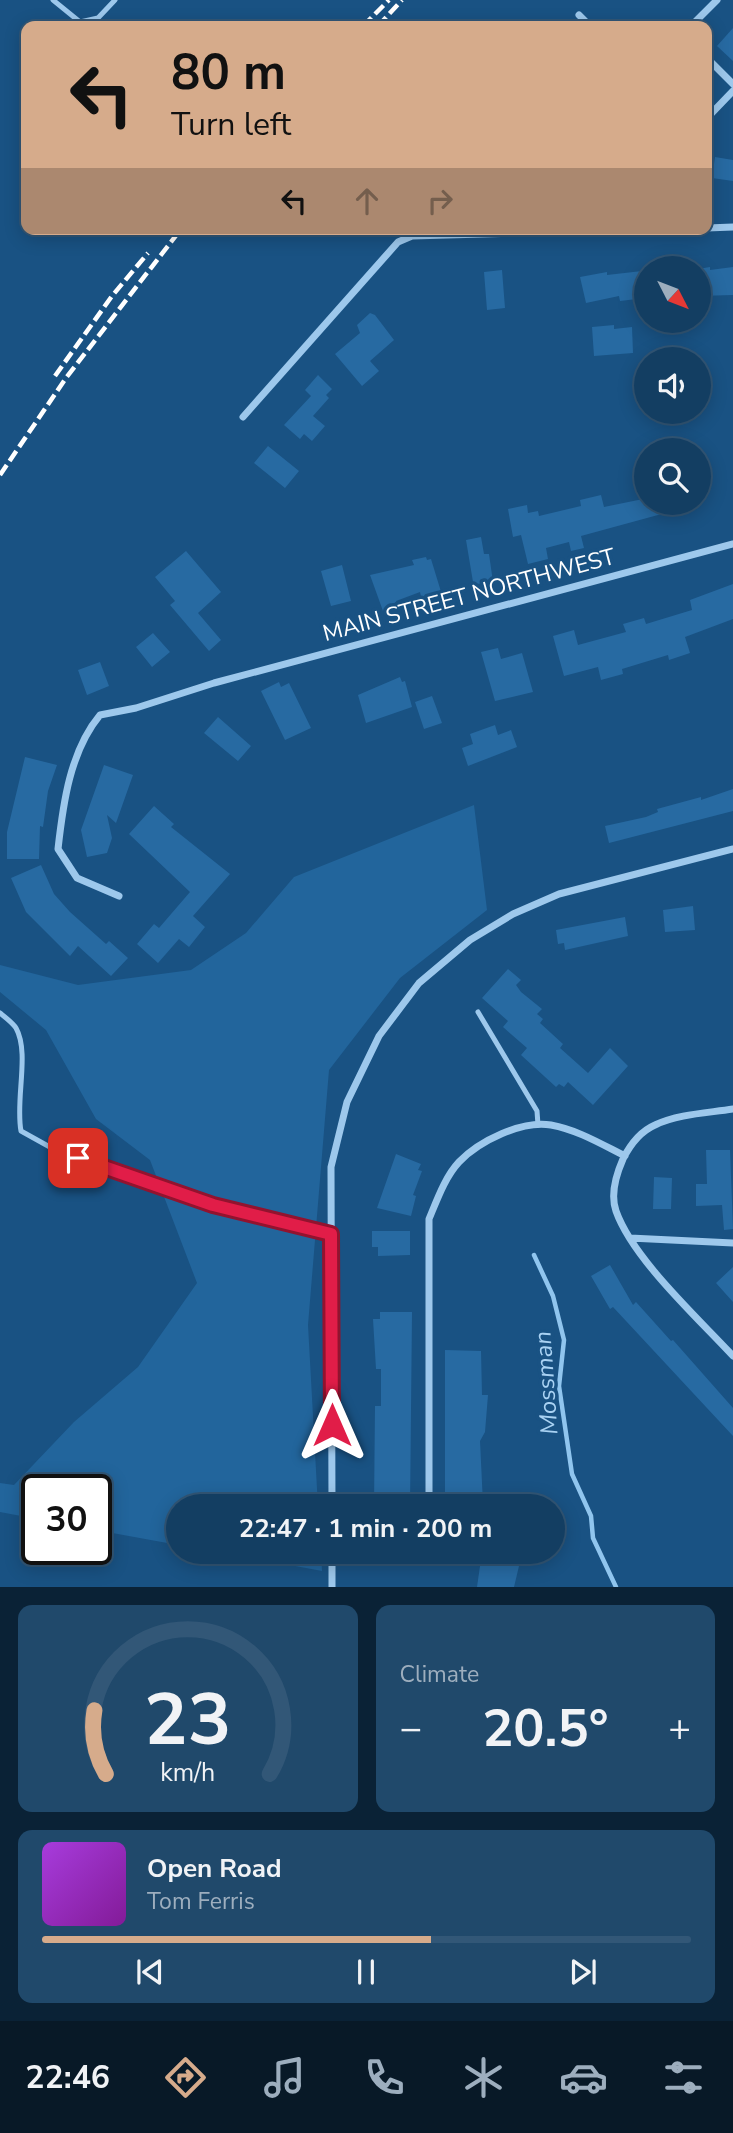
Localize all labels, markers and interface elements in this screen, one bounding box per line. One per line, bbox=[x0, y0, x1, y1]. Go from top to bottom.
text: 80 m bbox=[171, 39, 286, 106]
icon: left bbox=[56, 49, 147, 140]
text: Turn left bbox=[171, 103, 291, 146]
icon: left bbox=[275, 182, 313, 220]
icon: ahead bbox=[348, 182, 386, 220]
icon: right bbox=[421, 182, 459, 220]
north arrow bbox=[634, 256, 710, 332]
map controls bbox=[634, 256, 711, 515]
button: sound bbox=[634, 347, 711, 424]
button: search bbox=[634, 438, 711, 515]
street label: MAIN STREET NORTHWEST bbox=[319, 541, 619, 649]
pin bbox=[48, 1128, 108, 1188]
icon: arrive bbox=[59, 1139, 97, 1177]
water label: Mossman bbox=[526, 1330, 566, 1436]
position arrow bbox=[295, 1388, 369, 1462]
speed limit sign: 30 bbox=[21, 1474, 112, 1565]
text: 22:47 · 1 min · 200 m bbox=[239, 1511, 492, 1546]
text: Climate bbox=[400, 1659, 479, 1690]
text: 23 bbox=[144, 1671, 231, 1771]
text: 20.5° bbox=[482, 1693, 608, 1764]
text: − bbox=[400, 1703, 422, 1754]
text: + bbox=[668, 1703, 691, 1754]
text: km/h bbox=[160, 1756, 215, 1790]
text: Open Road bbox=[147, 1851, 282, 1886]
text: Tom Ferris bbox=[147, 1886, 255, 1917]
icon: previous bbox=[131, 1953, 169, 1991]
icon: pause bbox=[347, 1953, 385, 1991]
icon: next bbox=[564, 1953, 602, 1991]
icon: directions bbox=[161, 2053, 210, 2102]
icon: music bbox=[260, 2053, 309, 2102]
icon: phone bbox=[360, 2053, 409, 2102]
icon: climate bbox=[459, 2053, 508, 2102]
icon: car bbox=[559, 2053, 608, 2102]
icon: filters bbox=[659, 2053, 708, 2102]
text: 22:46 bbox=[25, 2056, 110, 2099]

